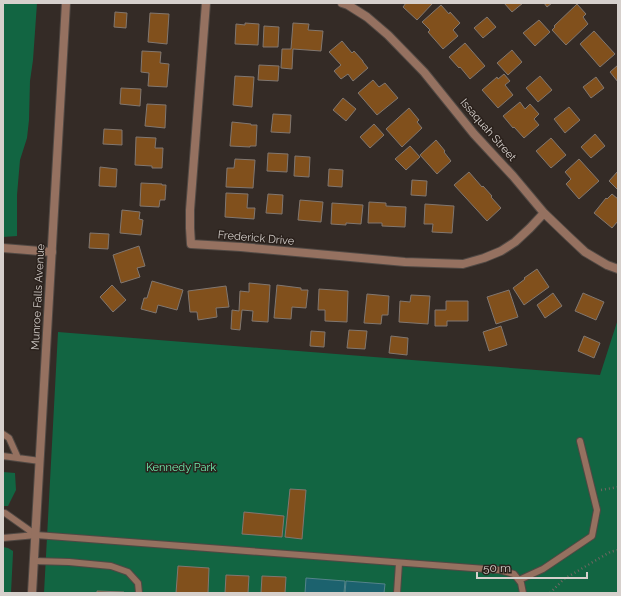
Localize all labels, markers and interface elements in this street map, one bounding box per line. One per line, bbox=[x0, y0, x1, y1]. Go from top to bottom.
street label: Issaquah Street bbox=[457, 96, 519, 164]
street label: Frederick Drive bbox=[217, 228, 295, 248]
street label: Munroe Falls Avenue bbox=[29, 243, 47, 350]
park label: Kennedy Park bbox=[146, 461, 216, 474]
scale bar bbox=[477, 554, 587, 580]
text: 50 m bbox=[483, 561, 511, 575]

